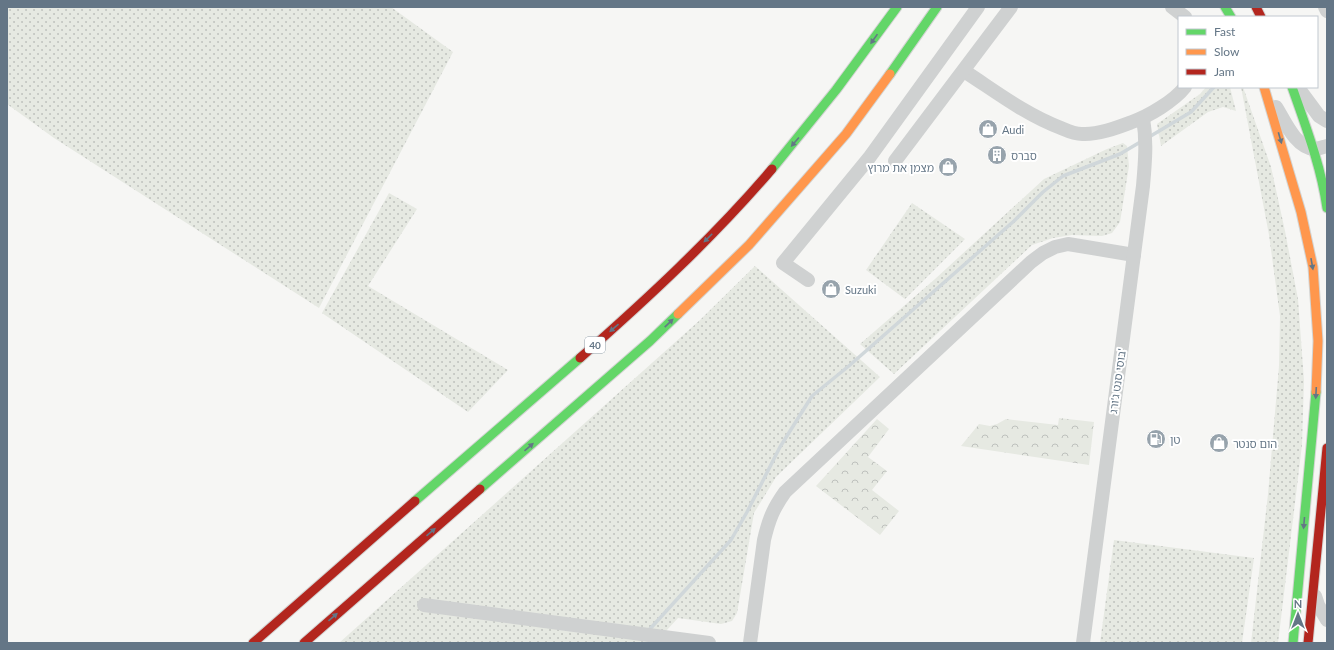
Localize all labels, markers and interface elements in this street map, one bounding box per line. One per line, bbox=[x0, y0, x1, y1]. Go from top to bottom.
legend bbox=[1178, 16, 1318, 88]
text: Fast bbox=[1214, 24, 1236, 39]
one-way arrow bbox=[870, 34, 878, 44]
text: Slow bbox=[1214, 44, 1240, 59]
text: Jam bbox=[1214, 64, 1235, 79]
shop icon: Audi bbox=[977, 118, 999, 140]
place label: Audi bbox=[1002, 123, 1025, 136]
one-way arrow bbox=[1277, 132, 1283, 144]
one-way arrow bbox=[790, 136, 799, 147]
building icon: סברס bbox=[986, 144, 1008, 166]
place label: סברס bbox=[1011, 149, 1037, 162]
shop icon: מצמן את מרוץ bbox=[937, 156, 959, 178]
place label: מצמן את מרוץ bbox=[867, 161, 934, 174]
one-way arrow bbox=[703, 233, 713, 243]
one-way arrow bbox=[1309, 257, 1315, 270]
shop icon: Suzuki bbox=[820, 278, 842, 300]
place label: Suzuki bbox=[845, 283, 877, 296]
one-way arrow bbox=[664, 318, 674, 328]
one-way arrow bbox=[609, 323, 619, 333]
road number: 40 bbox=[585, 337, 605, 353]
street label: בוסי סנט ג'ורג' bbox=[1106, 348, 1128, 414]
one-way arrow bbox=[1313, 387, 1320, 399]
fuel station icon: טן bbox=[1145, 428, 1167, 450]
shop icon: הום סנטר bbox=[1208, 432, 1230, 454]
place label: טן bbox=[1170, 433, 1181, 446]
place label: הום סנטר bbox=[1233, 437, 1277, 450]
one-way arrow bbox=[524, 442, 535, 451]
one-way arrow bbox=[1301, 517, 1308, 529]
one-way arrow bbox=[427, 528, 436, 537]
north arrow bbox=[1278, 594, 1318, 634]
text: N bbox=[1294, 597, 1302, 610]
one-way arrow bbox=[328, 613, 339, 622]

